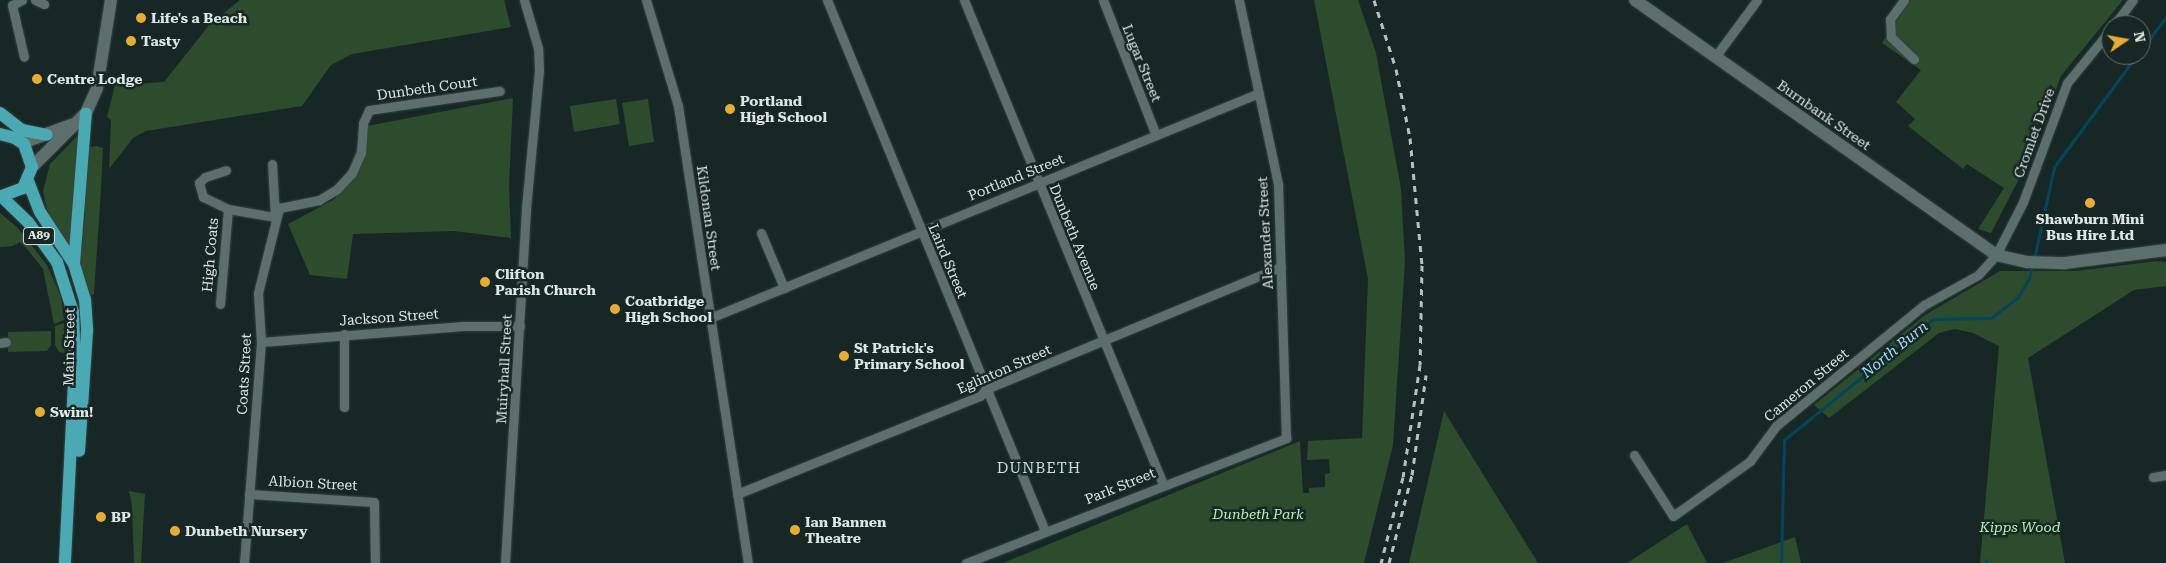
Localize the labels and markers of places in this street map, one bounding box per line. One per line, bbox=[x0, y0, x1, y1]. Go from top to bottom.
place label: Life's a Beach bbox=[151, 10, 247, 26]
marker: Life's a Beach bbox=[135, 12, 147, 24]
place label: Tasty bbox=[141, 33, 180, 49]
marker: Tasty bbox=[125, 35, 137, 47]
place label: Centre Lodge bbox=[47, 71, 142, 87]
marker: Centre Lodge bbox=[31, 73, 43, 85]
place label: Portland High School bbox=[740, 93, 827, 125]
marker: Portland High School bbox=[724, 103, 736, 115]
marker: Shawburn Mini Bus Hire Ltd bbox=[2084, 197, 2096, 209]
place label: Shawburn Mini Bus Hire Ltd bbox=[2036, 211, 2144, 243]
place label: Clifton Parish Church bbox=[495, 266, 596, 298]
marker: Clifton Parish Church bbox=[479, 276, 491, 288]
place label: Coatbridge High School bbox=[625, 293, 712, 326]
marker: Coatbridge High School bbox=[609, 303, 621, 315]
place label: St Patrick's Primary School bbox=[854, 340, 964, 372]
marker: St Patrick's Primary School bbox=[838, 350, 850, 362]
place label: Swim! bbox=[50, 404, 93, 420]
marker: Swim! bbox=[34, 406, 46, 418]
place label: BP bbox=[111, 509, 131, 525]
marker: BP bbox=[95, 511, 107, 523]
place label: Ian Bannen Theatre bbox=[805, 514, 886, 546]
place label: Dunbeth Nursery bbox=[185, 523, 308, 539]
marker: Ian Bannen Theatre bbox=[789, 524, 801, 536]
marker: Dunbeth Nursery bbox=[169, 525, 181, 537]

